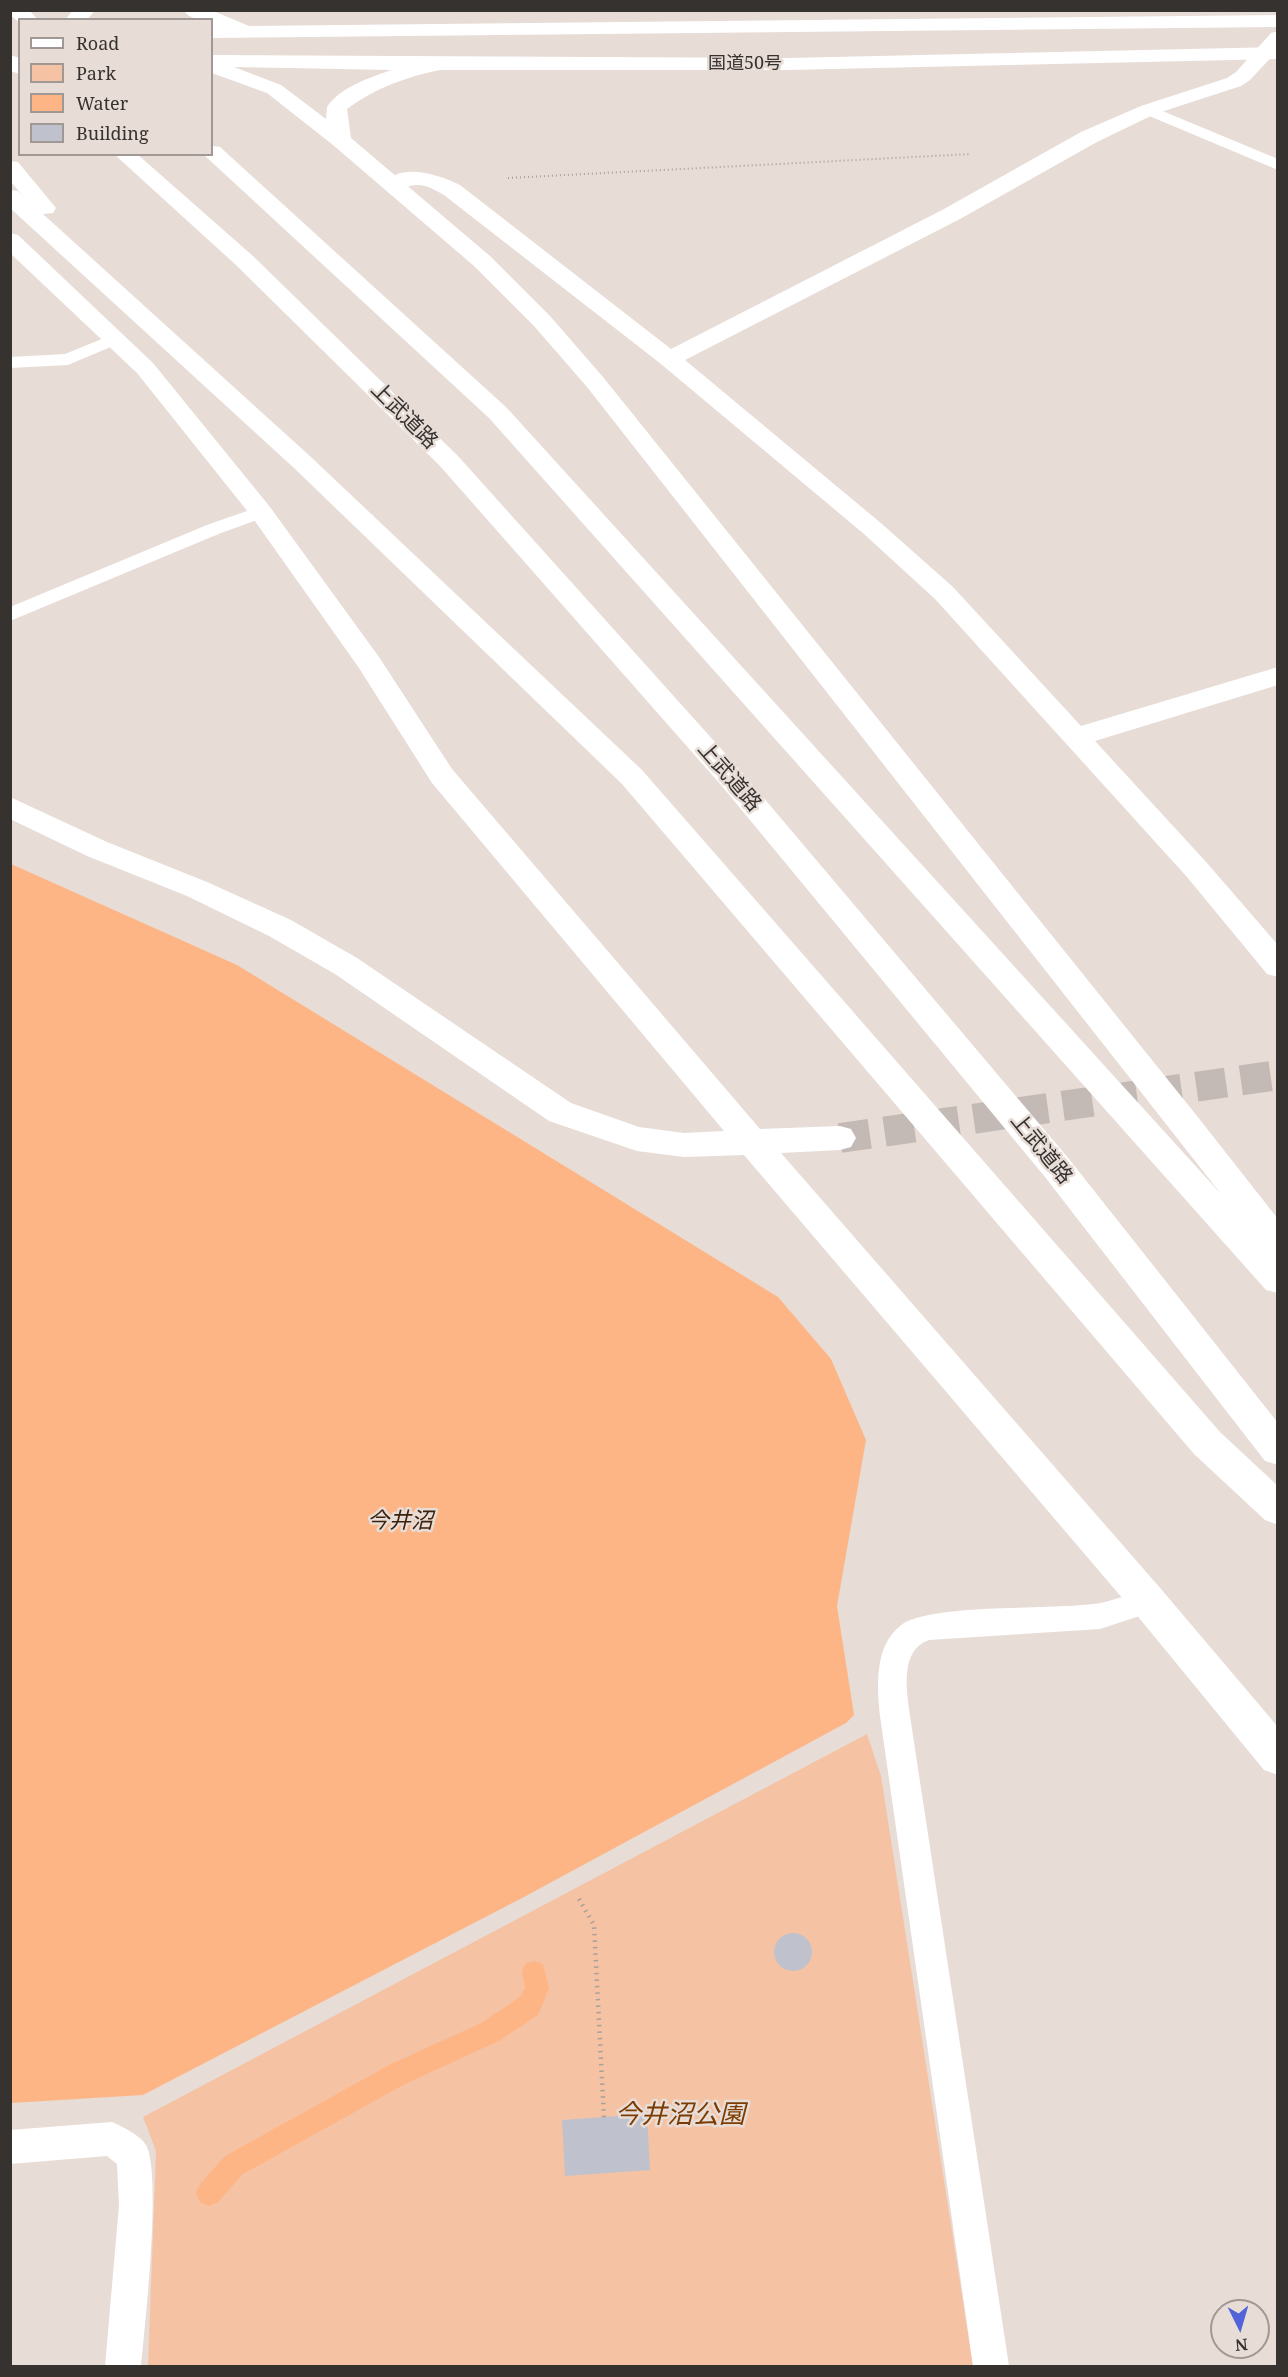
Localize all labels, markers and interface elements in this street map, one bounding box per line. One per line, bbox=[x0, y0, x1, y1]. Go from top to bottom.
legend bbox=[18, 18, 213, 156]
text: Road bbox=[76, 31, 119, 55]
street label: 国道50号 bbox=[708, 53, 782, 75]
text: Park bbox=[76, 61, 116, 85]
text: Water bbox=[76, 91, 128, 115]
text: Building bbox=[76, 121, 149, 145]
street label: 上武道路 bbox=[365, 377, 443, 455]
street label: 上武道路 bbox=[692, 737, 766, 817]
street label: 上武道路 bbox=[1005, 1108, 1077, 1190]
water label: 今井沼 bbox=[367, 1509, 433, 1535]
park label: 今井沼公園 bbox=[615, 2100, 745, 2132]
north arrow bbox=[1210, 2299, 1270, 2359]
text: N bbox=[1234, 2333, 1249, 2356]

